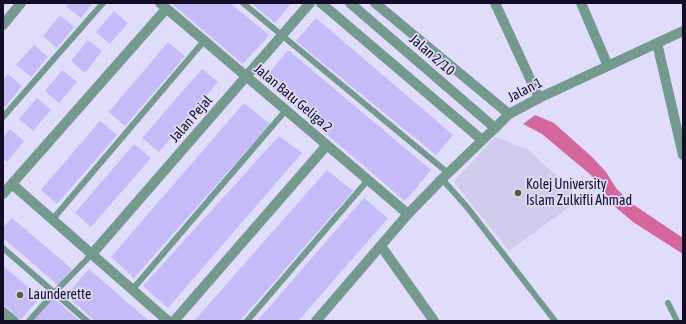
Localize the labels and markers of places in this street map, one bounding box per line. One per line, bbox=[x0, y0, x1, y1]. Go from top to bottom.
place label: Kolej University Islam Zulkifli Ahmad bbox=[526, 177, 632, 210]
marker: Kolej University Islam Zulkifli Ahmad bbox=[513, 188, 523, 198]
place label: Launderette bbox=[28, 287, 91, 303]
marker: Launderette bbox=[15, 290, 25, 300]

